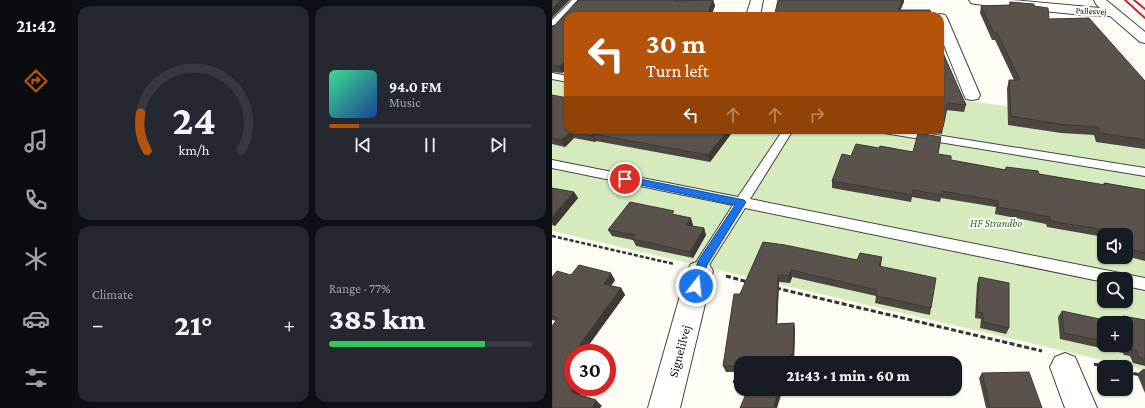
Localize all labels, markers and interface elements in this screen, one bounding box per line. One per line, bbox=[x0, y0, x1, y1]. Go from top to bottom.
street label: Pallesvej bbox=[1075, 5, 1107, 18]
text: 21:42 bbox=[16, 16, 56, 36]
icon: left bbox=[580, 28, 632, 80]
text: 30 m bbox=[646, 28, 706, 59]
text: Turn left bbox=[646, 61, 709, 81]
icon: directions bbox=[22, 67, 50, 95]
text: 94.0 FM bbox=[389, 79, 442, 95]
text: Music bbox=[389, 95, 421, 110]
text: 24 bbox=[172, 97, 215, 143]
icon: left bbox=[680, 104, 702, 126]
icon: ahead bbox=[722, 104, 744, 126]
icon: ahead bbox=[764, 104, 786, 126]
icon: right bbox=[806, 104, 828, 126]
icon: music bbox=[22, 127, 50, 155]
icon: previous bbox=[352, 134, 374, 156]
icon: pause bbox=[419, 134, 441, 156]
icon: next bbox=[487, 134, 509, 156]
text: km/h bbox=[178, 142, 209, 158]
pin bbox=[608, 162, 642, 196]
icon: arrive bbox=[614, 168, 636, 190]
icon: phone bbox=[22, 186, 50, 214]
park label: HF Strandbo bbox=[970, 217, 1022, 229]
map controls bbox=[1097, 228, 1133, 396]
button: sound bbox=[1097, 228, 1133, 264]
icon: climate bbox=[22, 245, 50, 273]
position arrow bbox=[675, 265, 717, 307]
button: search bbox=[1097, 272, 1133, 308]
text: Range · 77% bbox=[329, 281, 391, 296]
text: Climate bbox=[92, 287, 133, 302]
text: 385 km bbox=[329, 302, 425, 335]
icon: car bbox=[22, 305, 50, 333]
text: 21° bbox=[174, 308, 213, 341]
text: − bbox=[92, 312, 104, 337]
text: + bbox=[283, 312, 295, 337]
button: + bbox=[1097, 316, 1133, 352]
street label: Signelilvej bbox=[665, 323, 695, 379]
speed limit sign: 30 bbox=[564, 344, 616, 396]
button: − bbox=[1097, 360, 1133, 396]
icon: filters bbox=[22, 364, 50, 392]
text: 21:43 · 1 min · 60 m bbox=[786, 368, 910, 384]

